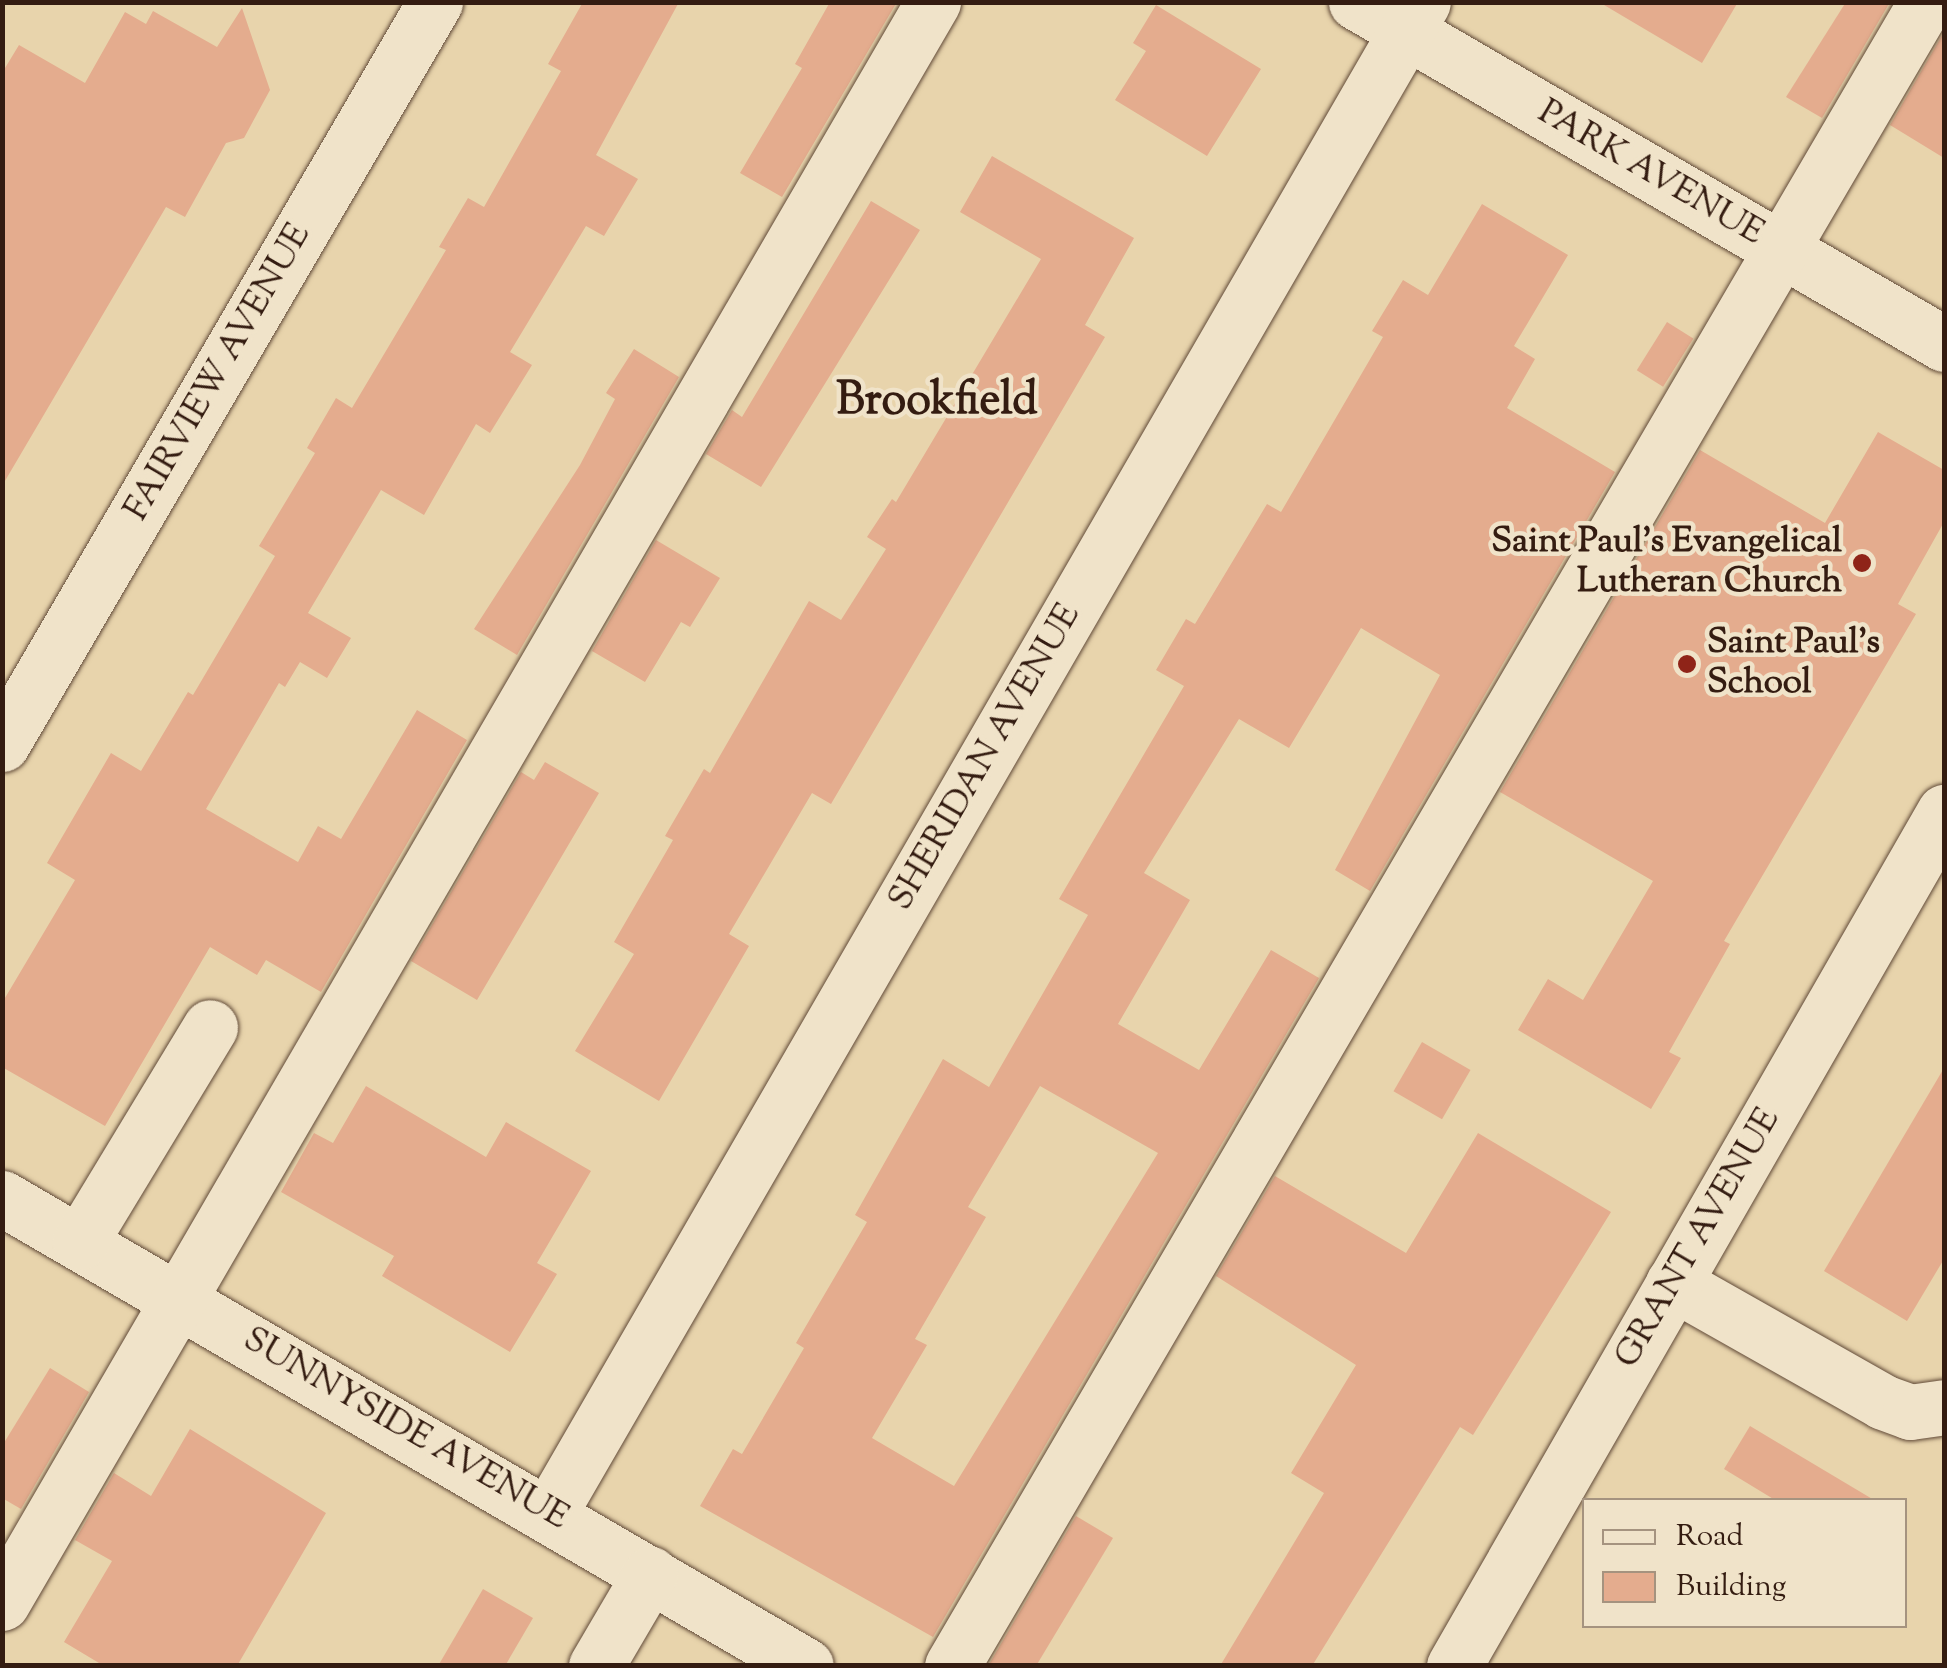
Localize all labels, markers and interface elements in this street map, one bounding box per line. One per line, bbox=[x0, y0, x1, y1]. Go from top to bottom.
street label: PARK AVENUE bbox=[1530, 92, 1770, 256]
street label: FAIRVIEW AVENUE bbox=[117, 217, 321, 529]
district label: Brookfield bbox=[836, 376, 1038, 430]
place label: Saint Paul's Evangelical Lutheran Church bbox=[1491, 522, 1842, 604]
marker: Saint Paul's Evangelical Lutheran Church bbox=[1851, 552, 1873, 574]
street label: SHERIDAN AVENUE bbox=[881, 597, 1091, 919]
place label: Saint Paul's School bbox=[1707, 623, 1880, 705]
marker: Saint Paul's School bbox=[1676, 653, 1698, 675]
street label: GRANT AVENUE bbox=[1608, 1102, 1790, 1376]
street label: SUNNYSIDE AVENUE bbox=[235, 1320, 575, 1540]
legend bbox=[1582, 1498, 1907, 1628]
text: Road bbox=[1676, 1516, 1743, 1559]
text: Building bbox=[1676, 1566, 1786, 1609]

